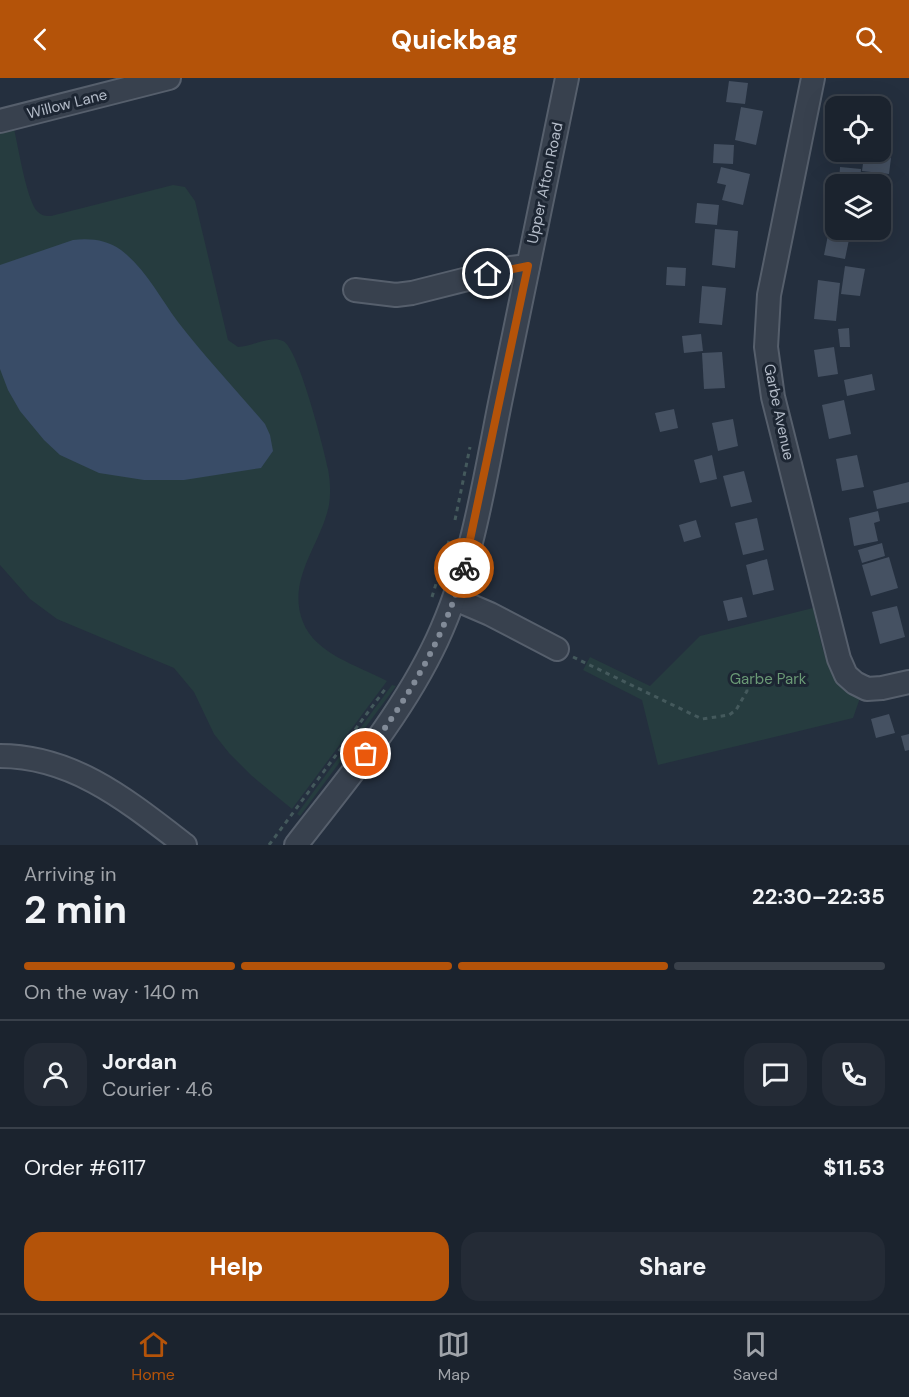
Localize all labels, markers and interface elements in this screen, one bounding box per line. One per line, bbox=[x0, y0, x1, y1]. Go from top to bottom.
text: Quickbag bbox=[391, 22, 518, 57]
icon: back bbox=[24, 23, 57, 56]
icon: search bbox=[852, 23, 885, 56]
street label: Willow Lane bbox=[25, 84, 109, 124]
map controls bbox=[825, 96, 891, 240]
button: locate bbox=[825, 96, 891, 162]
street label: Upper Afton Road bbox=[522, 120, 568, 246]
button: layers bbox=[825, 174, 891, 240]
pin bbox=[462, 248, 513, 299]
icon: home bbox=[471, 257, 504, 290]
street label: Garbe Avenue bbox=[759, 362, 799, 462]
courier bbox=[434, 538, 494, 598]
icon: bike bbox=[448, 552, 481, 585]
park label: Garbe Park bbox=[730, 669, 807, 689]
pin bbox=[340, 728, 391, 779]
icon: bag bbox=[349, 737, 382, 770]
text: Arriving in bbox=[24, 861, 116, 887]
text: 22:30–22:35 bbox=[752, 882, 885, 911]
text: 2 min bbox=[24, 884, 127, 935]
text: On the way · 140 m bbox=[24, 979, 199, 1005]
button: person bbox=[24, 1043, 87, 1106]
button: chat bbox=[744, 1043, 807, 1106]
button: phone bbox=[822, 1043, 885, 1106]
text: Jordan bbox=[102, 1047, 177, 1076]
text: Courier · 4.6 bbox=[102, 1076, 213, 1102]
text: Order #6117 bbox=[24, 1153, 146, 1182]
text: $11.53 bbox=[823, 1153, 885, 1182]
button: Help bbox=[24, 1232, 449, 1301]
button: Share bbox=[461, 1232, 885, 1301]
tab: Home bbox=[131, 1328, 175, 1385]
tab: Map bbox=[437, 1328, 470, 1385]
tab: Saved bbox=[733, 1328, 778, 1385]

